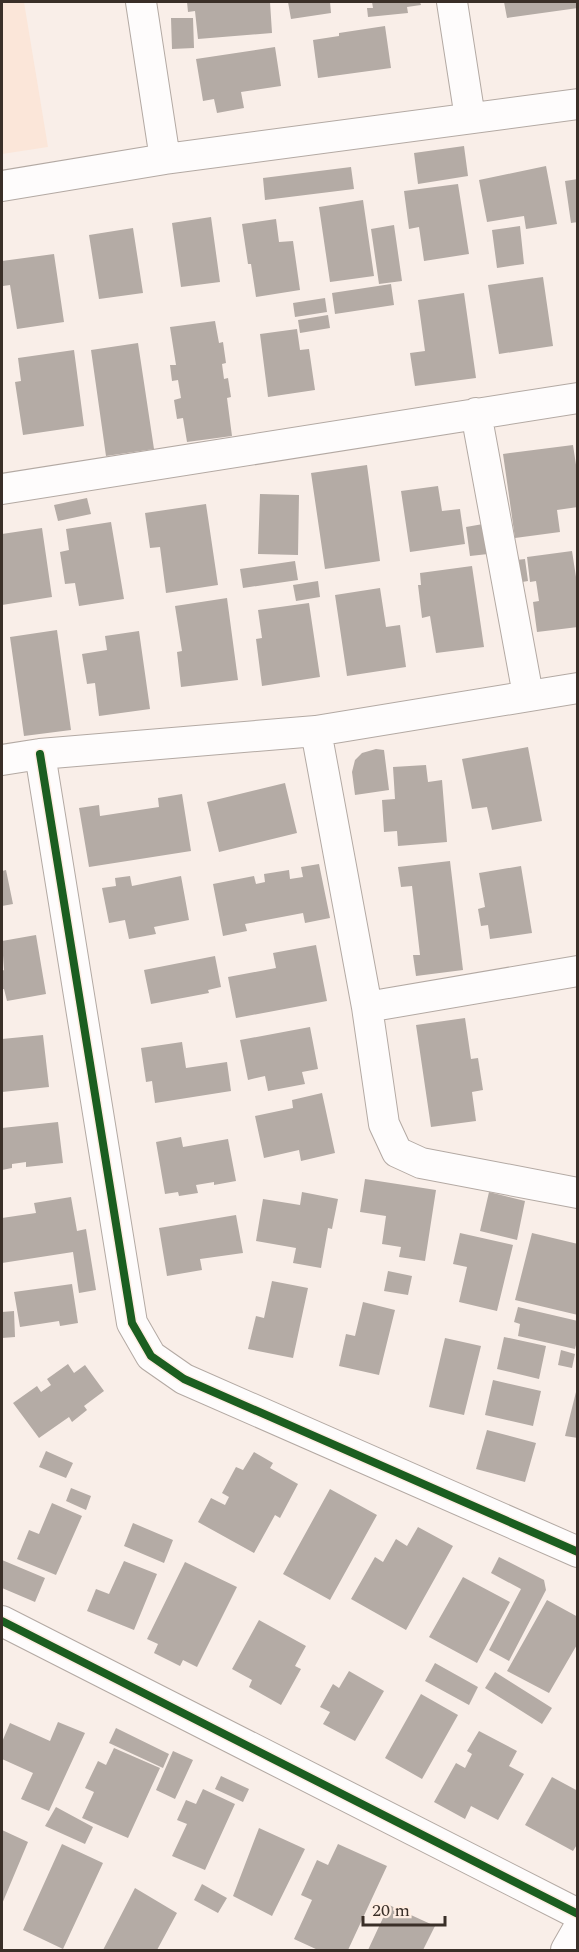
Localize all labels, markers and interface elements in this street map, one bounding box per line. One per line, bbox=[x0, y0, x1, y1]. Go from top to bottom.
scale bar bbox=[363, 1889, 446, 1927]
text: 20 m bbox=[372, 1897, 410, 1924]

